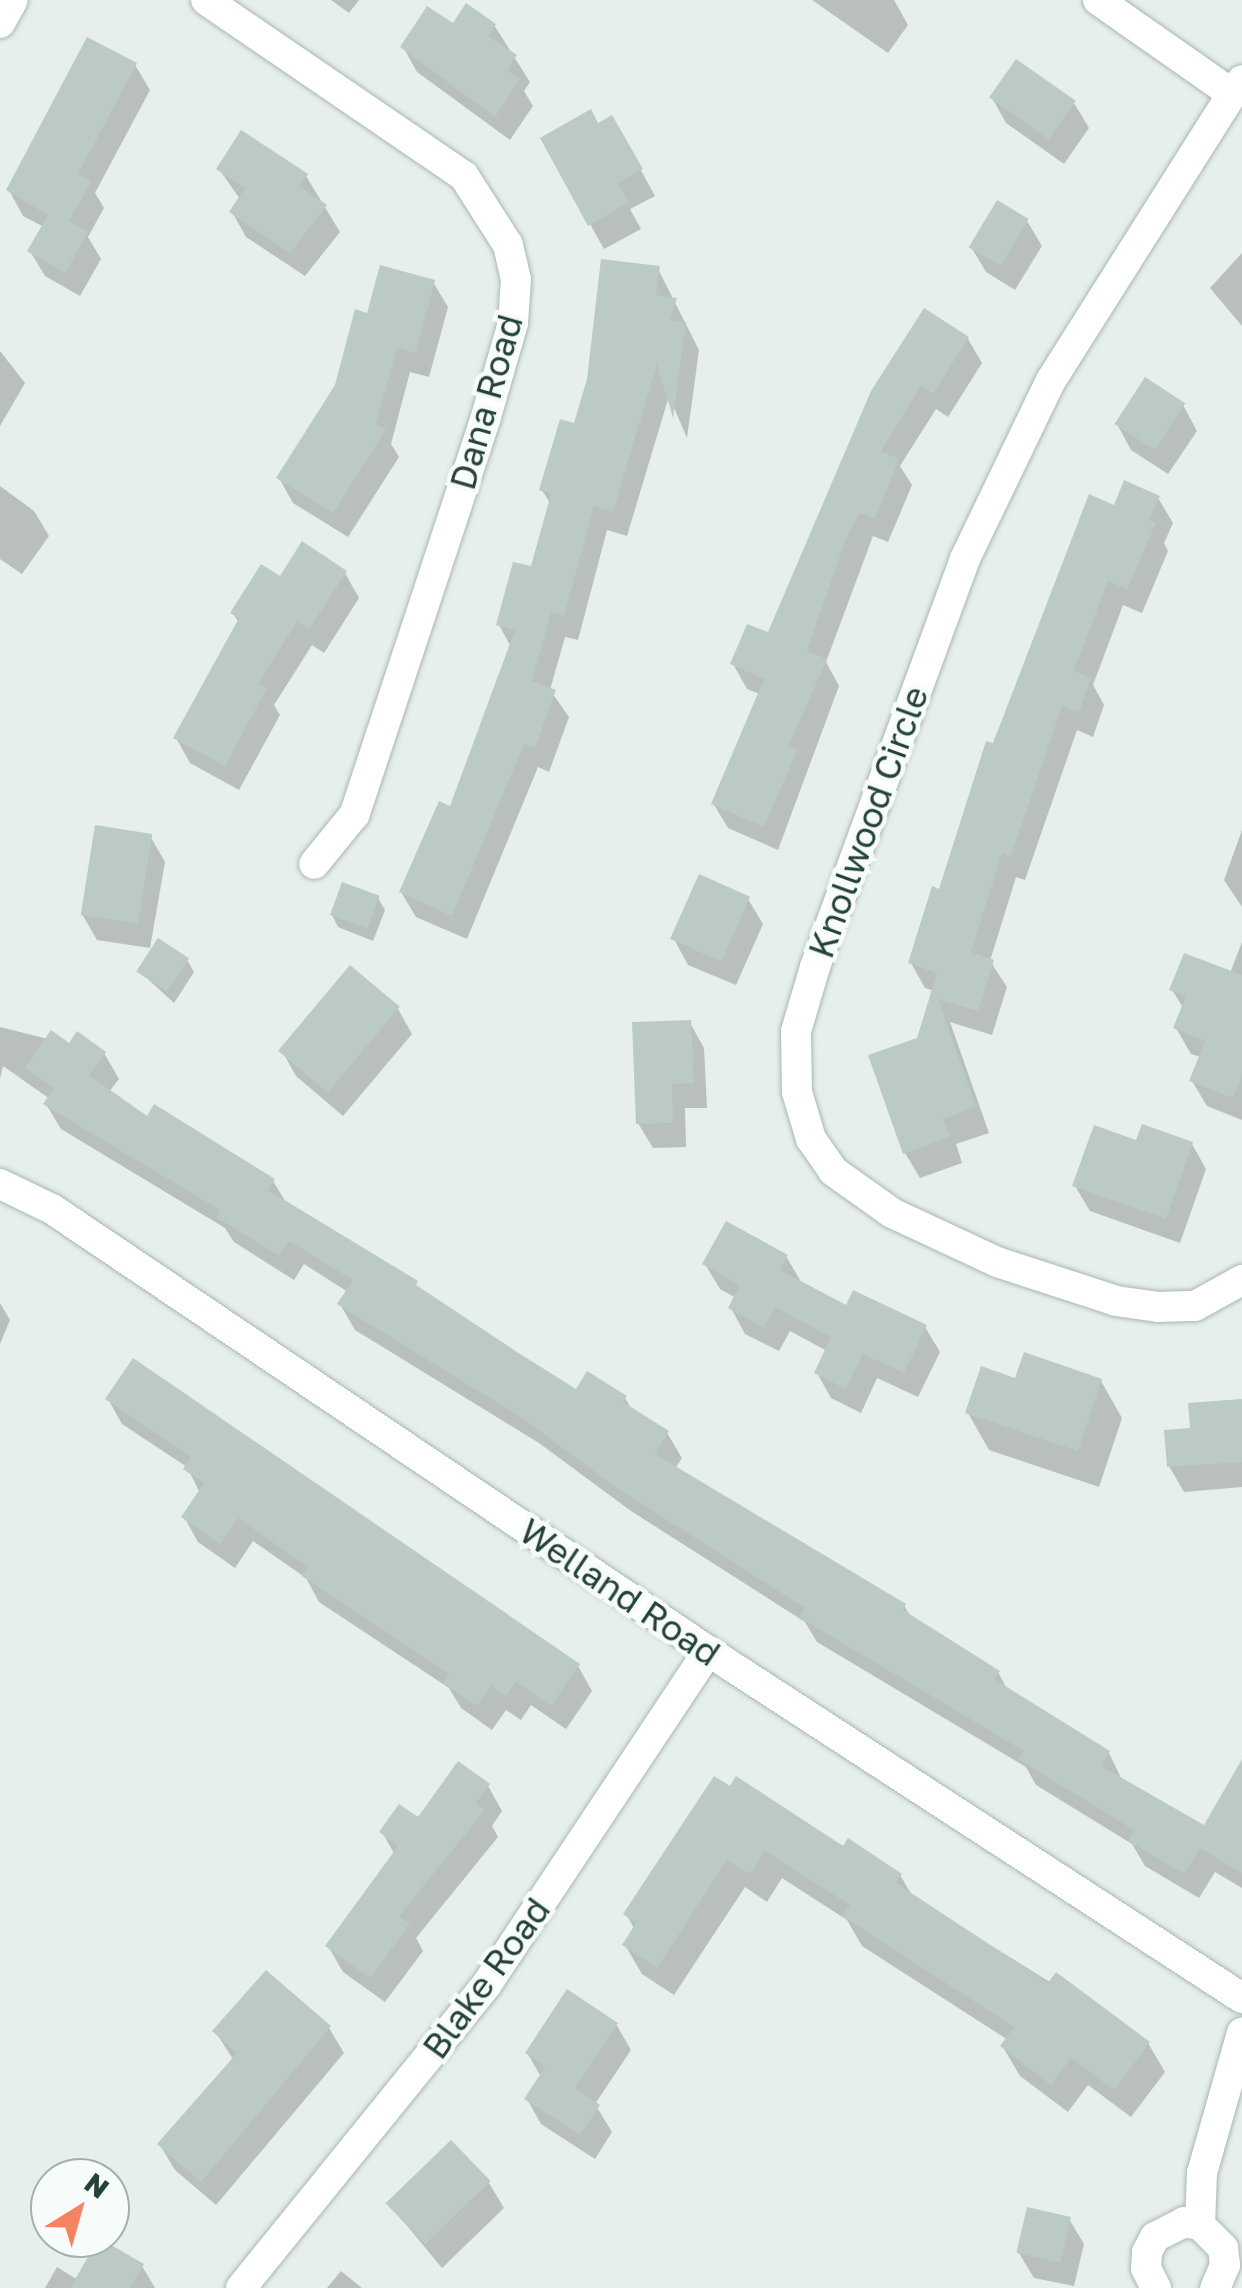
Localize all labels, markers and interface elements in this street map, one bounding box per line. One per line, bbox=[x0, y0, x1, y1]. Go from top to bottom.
street label: Dana Road bbox=[441, 310, 531, 494]
street label: Knollwood Circle bbox=[799, 681, 937, 963]
street label: Welland Road bbox=[512, 1510, 728, 1674]
street label: Blake Road bbox=[414, 1889, 558, 2067]
north arrow bbox=[30, 2158, 130, 2258]
text: N bbox=[79, 2166, 116, 2205]

